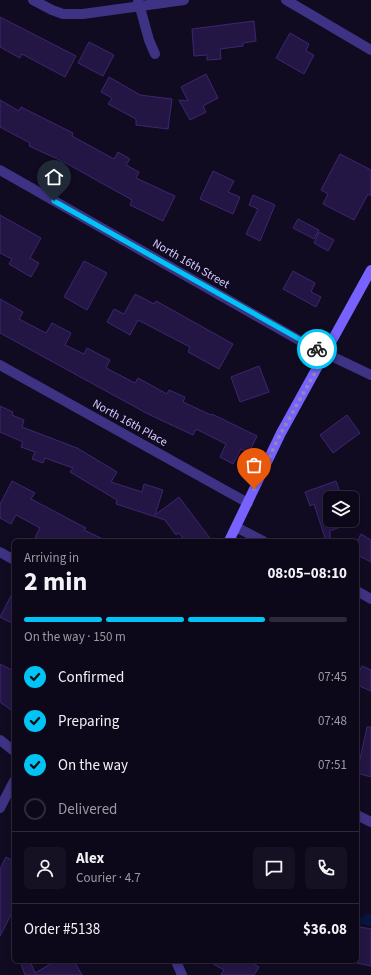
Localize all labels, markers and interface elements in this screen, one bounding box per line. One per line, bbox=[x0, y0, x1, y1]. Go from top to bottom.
pin bbox=[37, 160, 71, 201]
icon: home bbox=[43, 166, 65, 188]
street label: North 16th Street bbox=[149, 235, 233, 293]
courier bbox=[297, 329, 337, 369]
icon: bike bbox=[306, 338, 328, 360]
street label: North 16th Place bbox=[89, 395, 171, 451]
pin bbox=[237, 448, 271, 489]
icon: bag bbox=[243, 454, 265, 476]
map controls bbox=[323, 491, 359, 527]
button: layers bbox=[323, 491, 359, 527]
text: Arriving in bbox=[24, 549, 79, 567]
text: 2 min bbox=[24, 563, 87, 600]
text: 08:05–08:10 bbox=[267, 563, 347, 584]
text: On the way · 150 m bbox=[24, 628, 126, 646]
icon: check bbox=[24, 666, 46, 688]
text: Confirmed bbox=[58, 667, 124, 688]
text: 07:45 bbox=[318, 668, 347, 686]
icon: check bbox=[24, 710, 46, 732]
text: Preparing bbox=[58, 711, 119, 732]
text: 07:48 bbox=[318, 712, 347, 730]
icon: check bbox=[24, 754, 46, 776]
text: On the way bbox=[58, 755, 128, 776]
text: 07:51 bbox=[318, 756, 347, 774]
text: Delivered bbox=[58, 799, 117, 820]
button: person bbox=[24, 847, 66, 889]
button: chat bbox=[253, 847, 295, 889]
button: phone bbox=[305, 847, 347, 889]
text: Alex bbox=[76, 848, 104, 869]
text: Courier · 4.7 bbox=[76, 869, 141, 887]
text: Order #5138 bbox=[24, 919, 100, 940]
text: $36.08 bbox=[303, 919, 347, 940]

